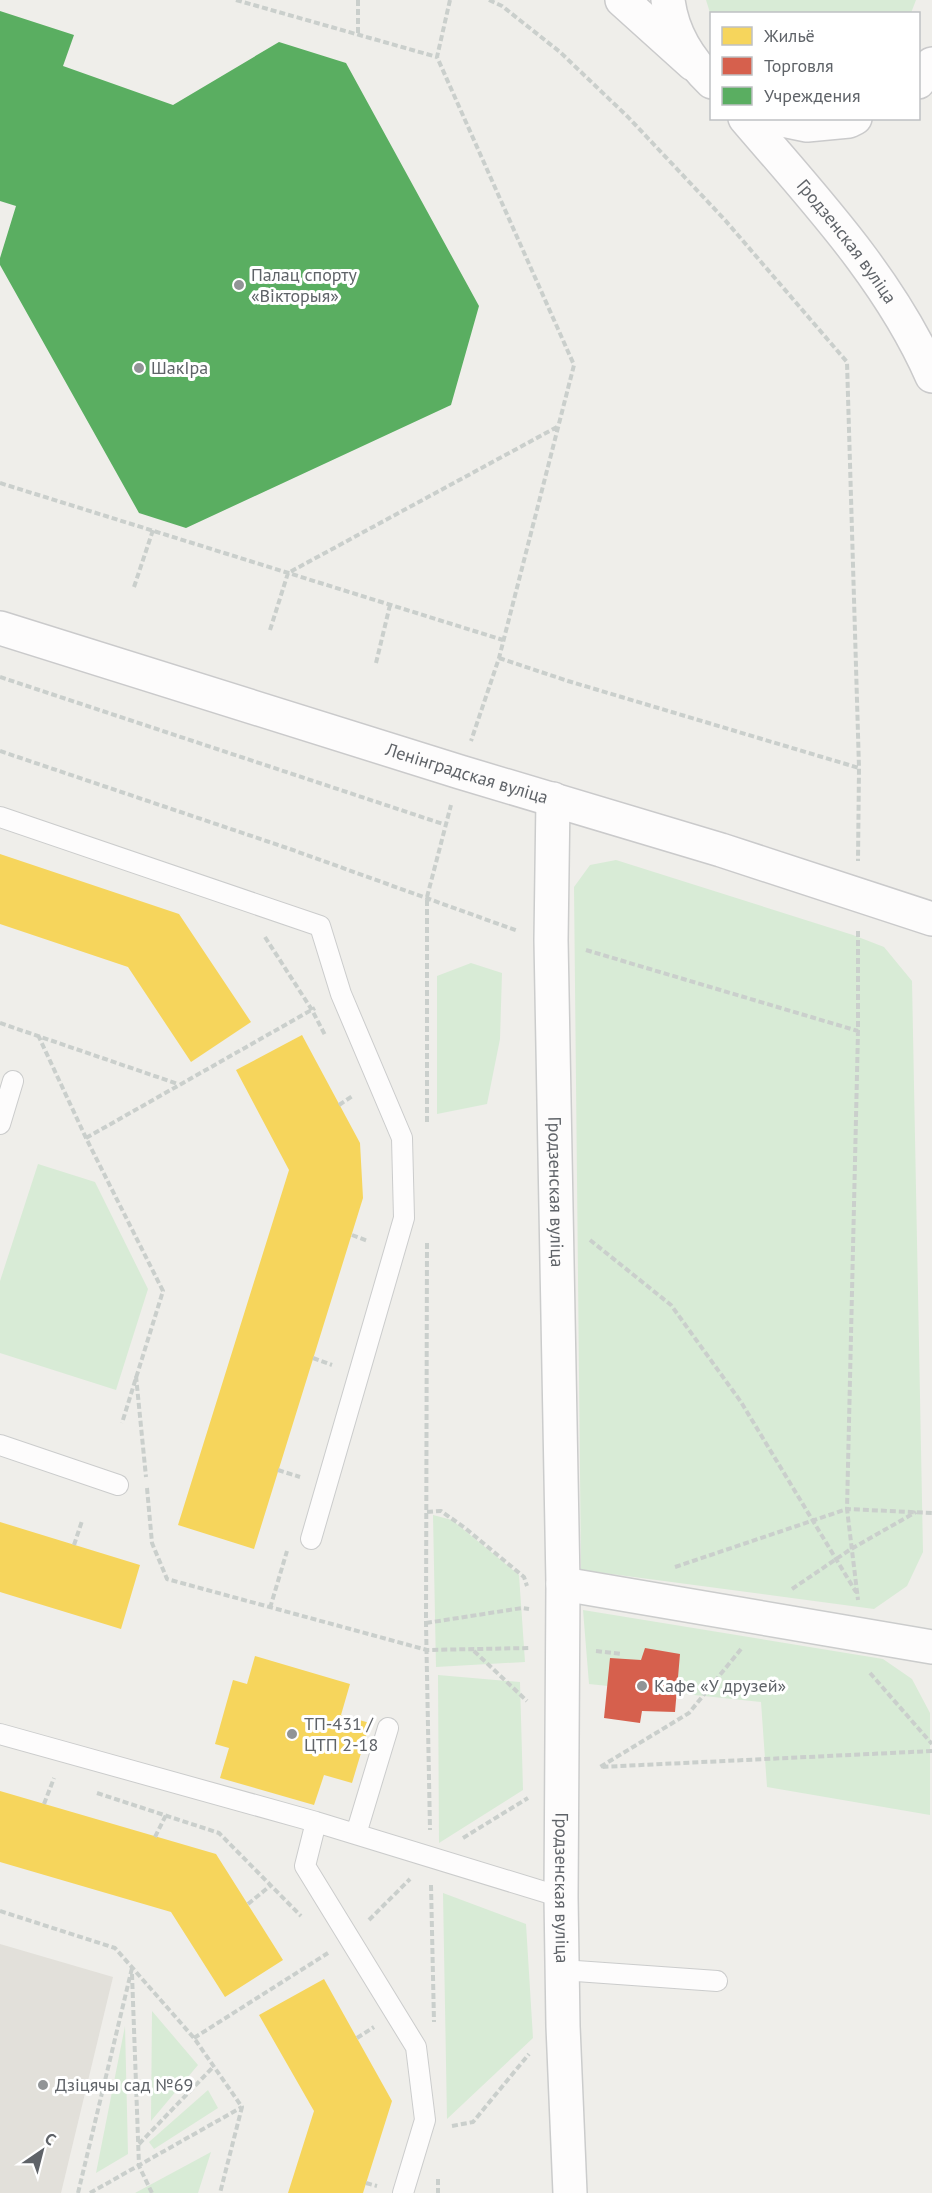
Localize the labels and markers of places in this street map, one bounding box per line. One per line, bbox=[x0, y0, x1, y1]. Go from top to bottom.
place label: Палац спорту «Вікторыя» bbox=[251, 263, 357, 307]
marker: Палац спорту «Вікторыя» bbox=[232, 278, 246, 292]
place label: ШакІра bbox=[151, 356, 208, 379]
marker: ШакІра bbox=[132, 361, 146, 375]
place label: Кафе «У друзей» bbox=[654, 1674, 786, 1697]
marker: Кафе «У друзей» bbox=[635, 1679, 649, 1693]
place label: ТП-431 / ЦТП 2-18 bbox=[304, 1712, 378, 1756]
marker: ТП-431 / ЦТП 2-18 bbox=[285, 1727, 299, 1741]
place label: Дзіцячы сад №69 bbox=[55, 2073, 193, 2096]
marker: Дзіцячы сад №69 bbox=[36, 2078, 50, 2092]

